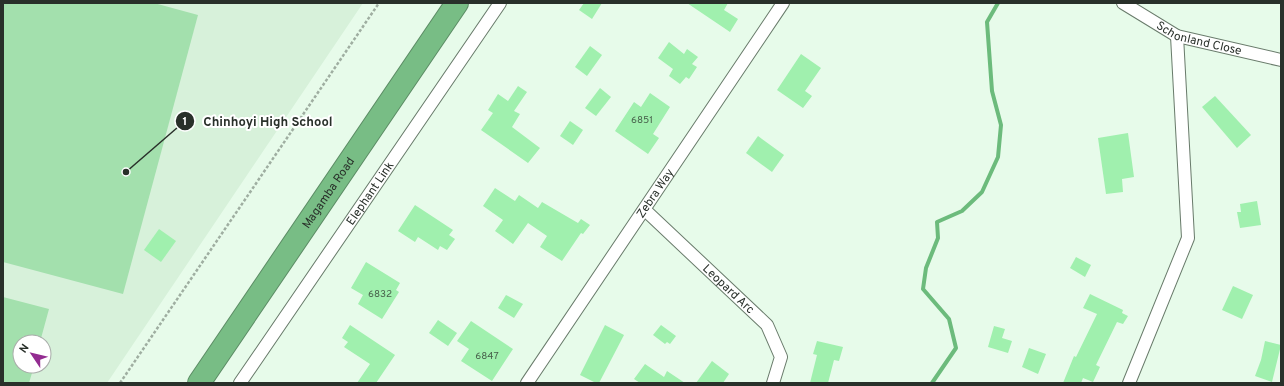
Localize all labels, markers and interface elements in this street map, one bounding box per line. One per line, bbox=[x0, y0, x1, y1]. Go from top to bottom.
street label: Schonland Close bbox=[1153, 18, 1243, 60]
callout: Chinhoyi High School bbox=[175, 109, 340, 134]
text: 1 bbox=[183, 114, 187, 130]
house number: 6851 bbox=[631, 114, 653, 127]
text: Chinhoyi High School bbox=[203, 115, 333, 131]
street label: Magamba Road bbox=[299, 154, 359, 232]
street label: Elephant Link bbox=[343, 159, 398, 229]
street label: Zebra Way bbox=[633, 166, 678, 222]
street label: Leopard Arc bbox=[699, 261, 757, 318]
house number: 6832 bbox=[368, 288, 392, 301]
north arrow bbox=[12, 334, 52, 374]
text: N bbox=[17, 342, 33, 356]
house number: 6847 bbox=[475, 350, 499, 363]

